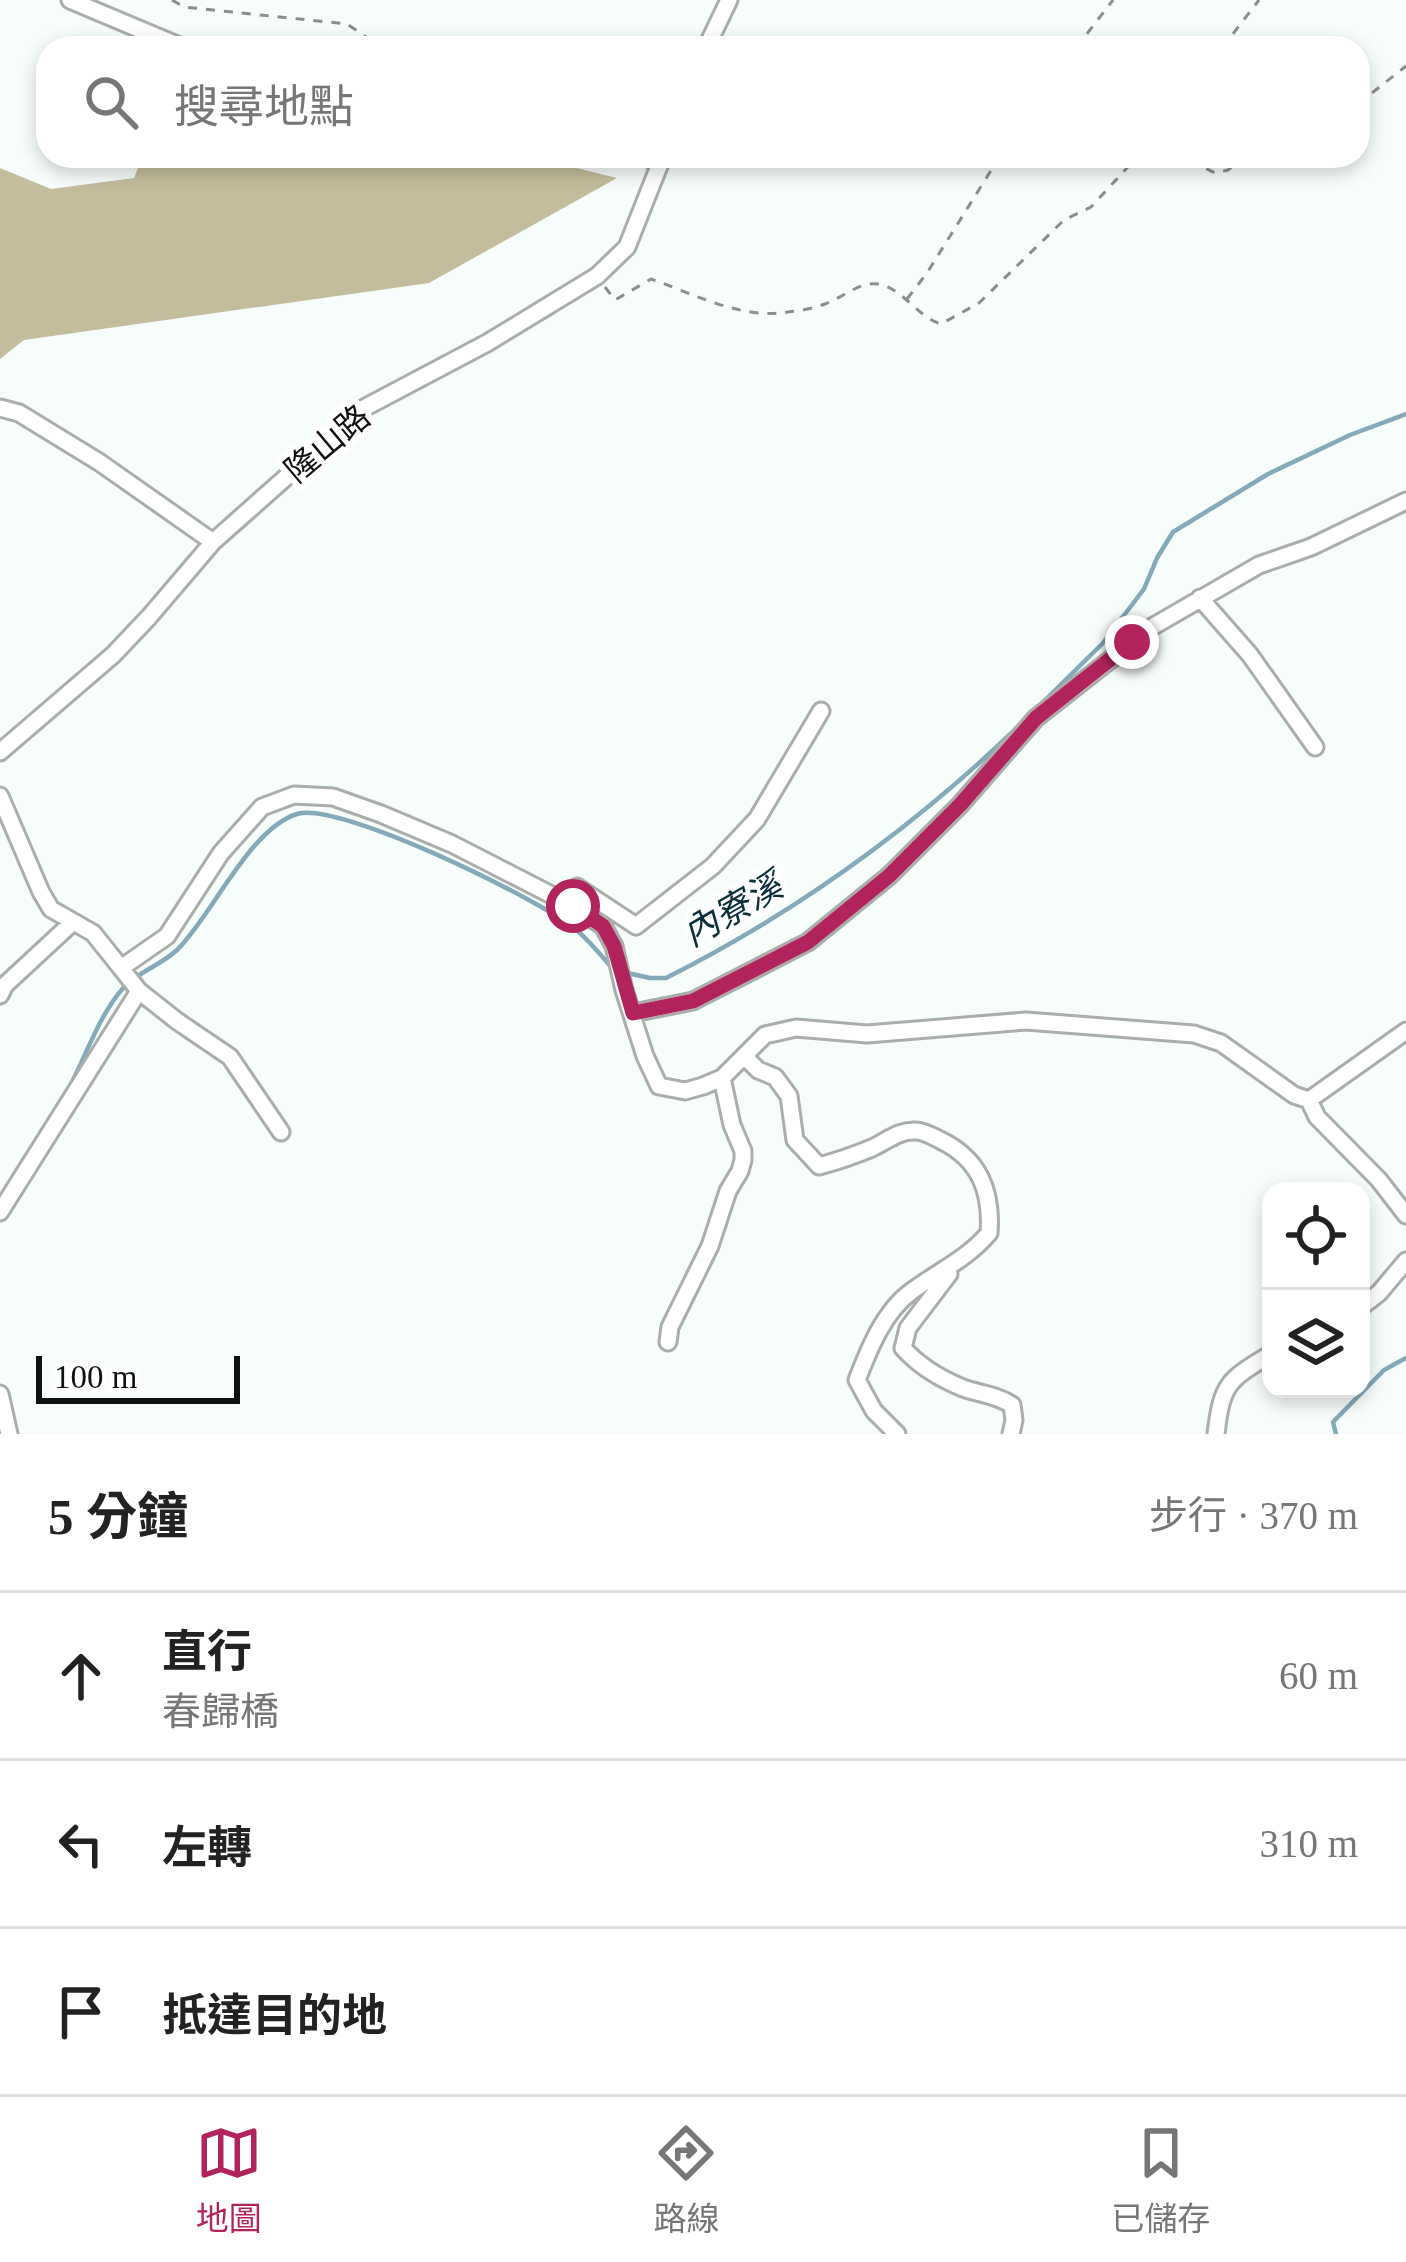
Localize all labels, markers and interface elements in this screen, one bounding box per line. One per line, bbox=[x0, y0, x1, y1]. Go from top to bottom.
search box bbox=[36, 36, 1370, 168]
icon: search bbox=[78, 69, 144, 135]
text: 搜尋地點 bbox=[174, 82, 354, 132]
street label: 隆山路 bbox=[278, 398, 377, 489]
route end bbox=[1105, 615, 1159, 669]
water label: 內寮溪 bbox=[676, 863, 794, 954]
route start bbox=[546, 879, 600, 933]
map controls bbox=[1262, 1182, 1370, 1398]
button: locate bbox=[1262, 1182, 1370, 1290]
button: layers bbox=[1262, 1290, 1370, 1398]
scale bar bbox=[36, 1350, 240, 1403]
text: 100 m bbox=[54, 1359, 137, 1395]
text: 5 分鐘 bbox=[48, 1489, 188, 1545]
text: 步行 · 370 m bbox=[1149, 1494, 1358, 1537]
text: 直行 bbox=[162, 1627, 252, 1677]
icon: ahead bbox=[48, 1643, 114, 1709]
text: 60 m bbox=[1279, 1654, 1358, 1697]
text: 春歸橋 bbox=[162, 1690, 279, 1733]
icon: left bbox=[48, 1811, 114, 1877]
text: 310 m bbox=[1259, 1822, 1358, 1865]
text: 左轉 bbox=[162, 1823, 252, 1873]
icon: arrive bbox=[48, 1979, 114, 2045]
text: 抵達目的地 bbox=[162, 1991, 387, 2041]
tab: 地圖 bbox=[196, 2120, 262, 2240]
tab: 路線 bbox=[653, 2120, 719, 2240]
tab: 已儲存 bbox=[1111, 2120, 1210, 2240]

